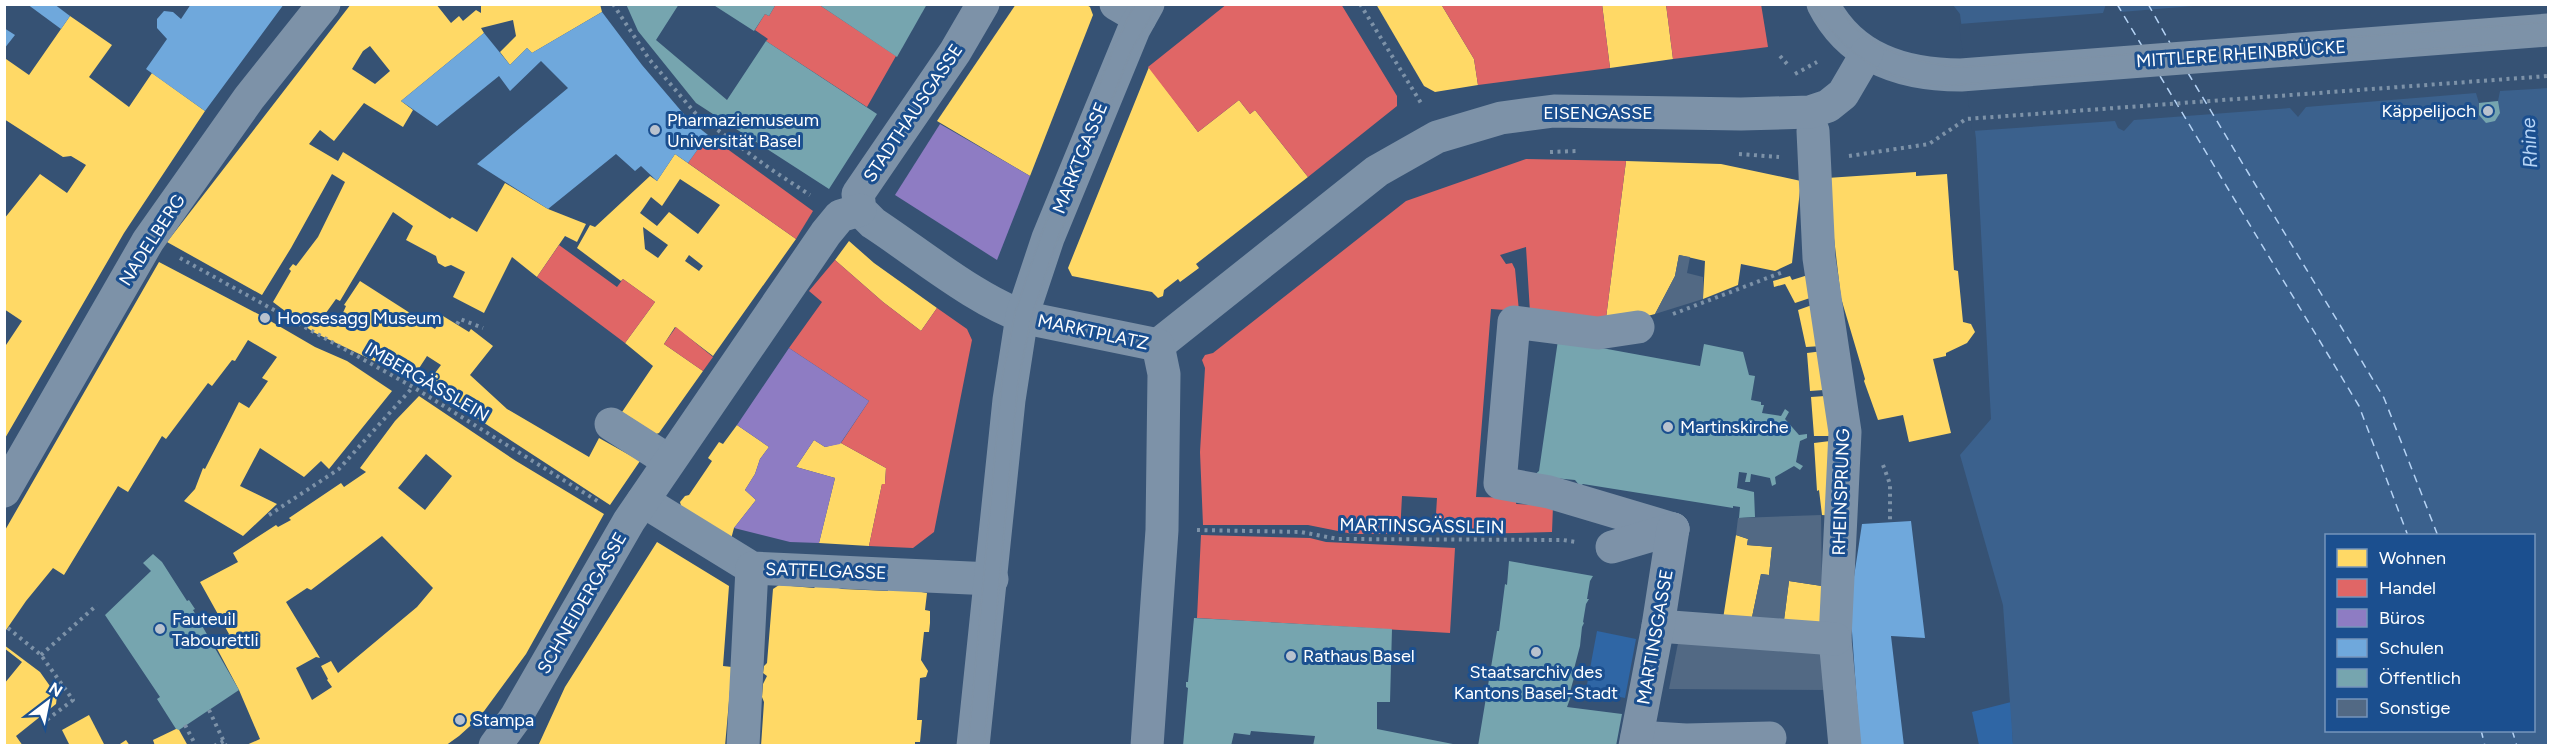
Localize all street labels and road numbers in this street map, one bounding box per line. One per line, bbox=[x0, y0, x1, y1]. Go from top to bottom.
street label: MITTLERE RHEINBRÜCKE bbox=[2135, 36, 2347, 72]
street label: STADTHAUSGASSE bbox=[859, 40, 967, 186]
street label: MARKTGASSE bbox=[1048, 99, 1112, 217]
street label: EISENGASSE bbox=[1543, 102, 1653, 124]
street label: NADELBERG bbox=[114, 190, 190, 290]
street label: MARKTPLATZ bbox=[1036, 310, 1150, 354]
street label: IMBERGÄSSLEIN bbox=[361, 338, 493, 426]
street label: RHEINSPRUNG bbox=[1828, 428, 1854, 556]
street label: MARTINSGÄSSLEIN bbox=[1339, 514, 1505, 538]
street label: SCHNEIDERGASSE bbox=[533, 528, 631, 678]
street label: SATTELGASSE bbox=[765, 558, 887, 584]
street label: MARTINSGASSE bbox=[1632, 568, 1678, 706]

